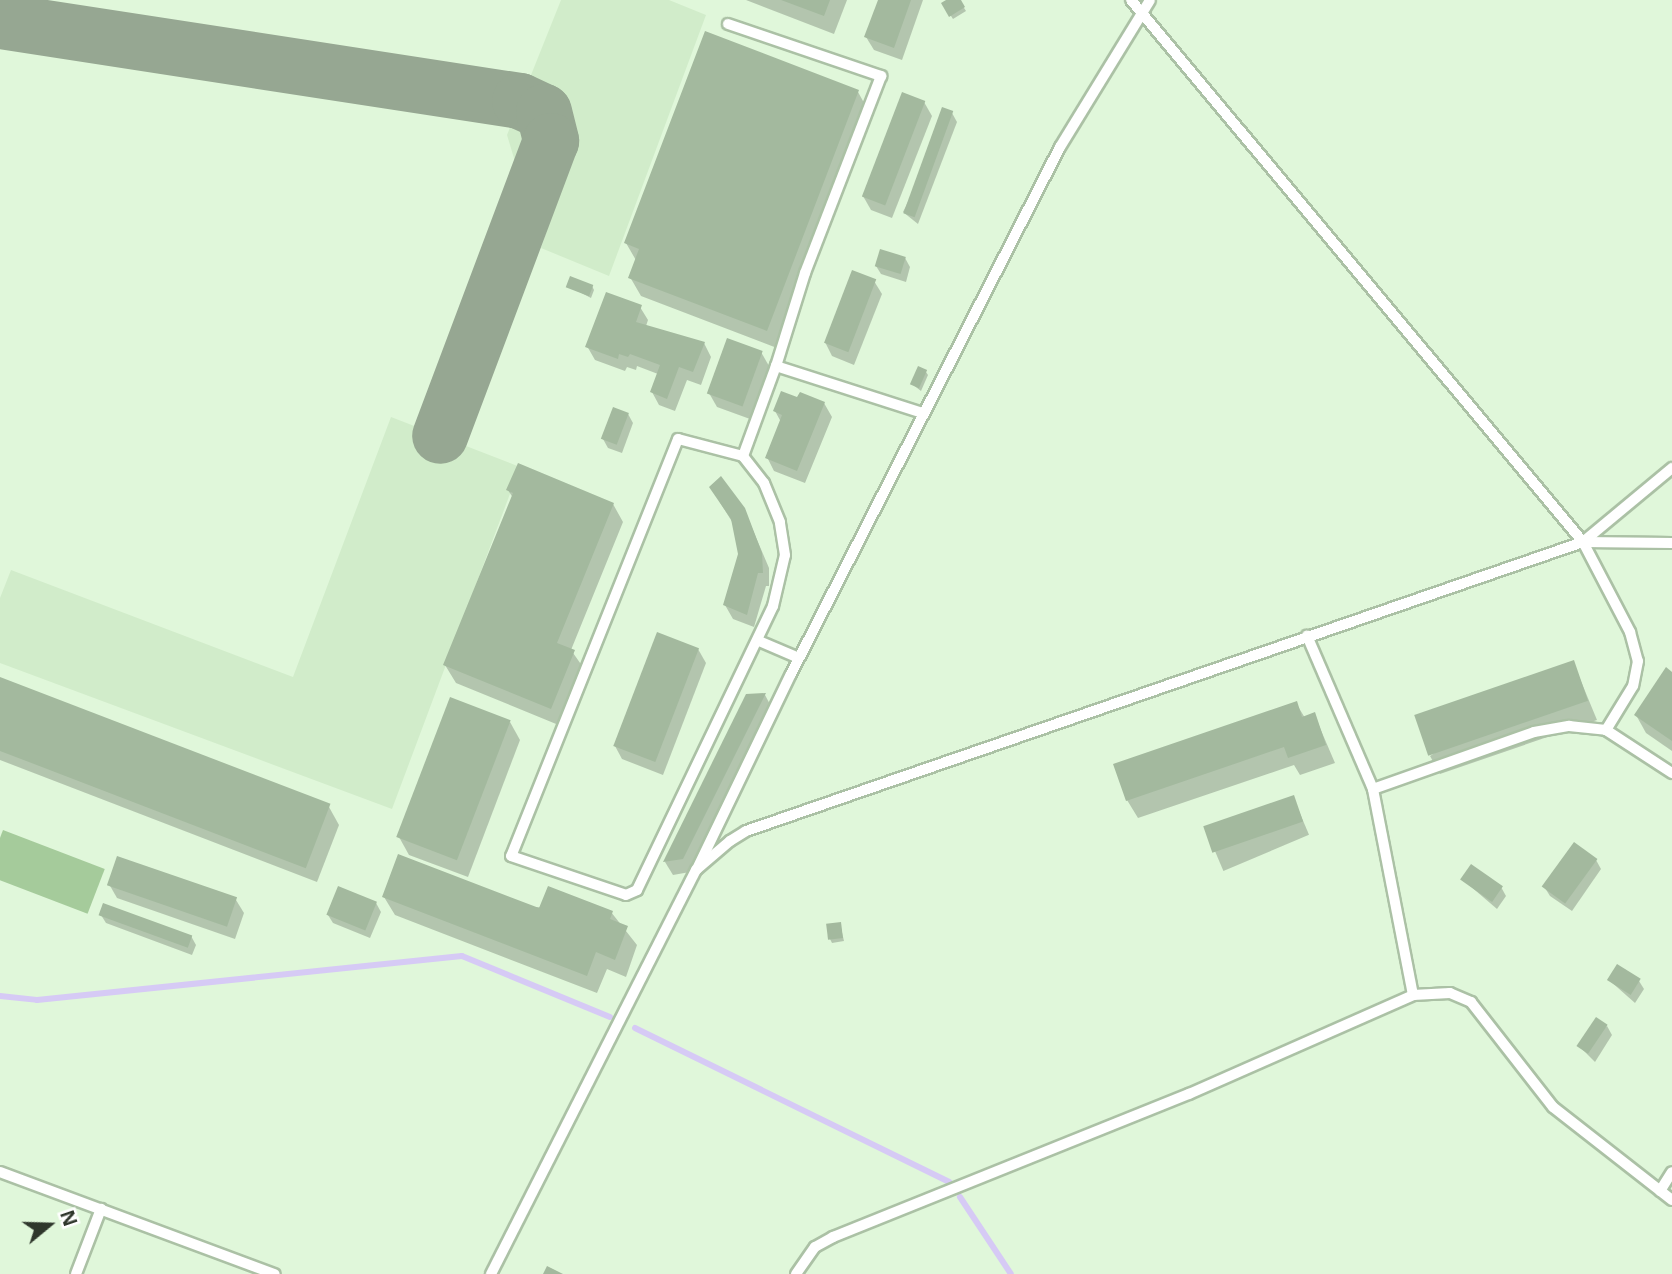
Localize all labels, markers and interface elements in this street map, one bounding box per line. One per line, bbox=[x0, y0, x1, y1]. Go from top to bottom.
north arrow bbox=[14, 1190, 84, 1260]
text: N bbox=[54, 1207, 84, 1230]

